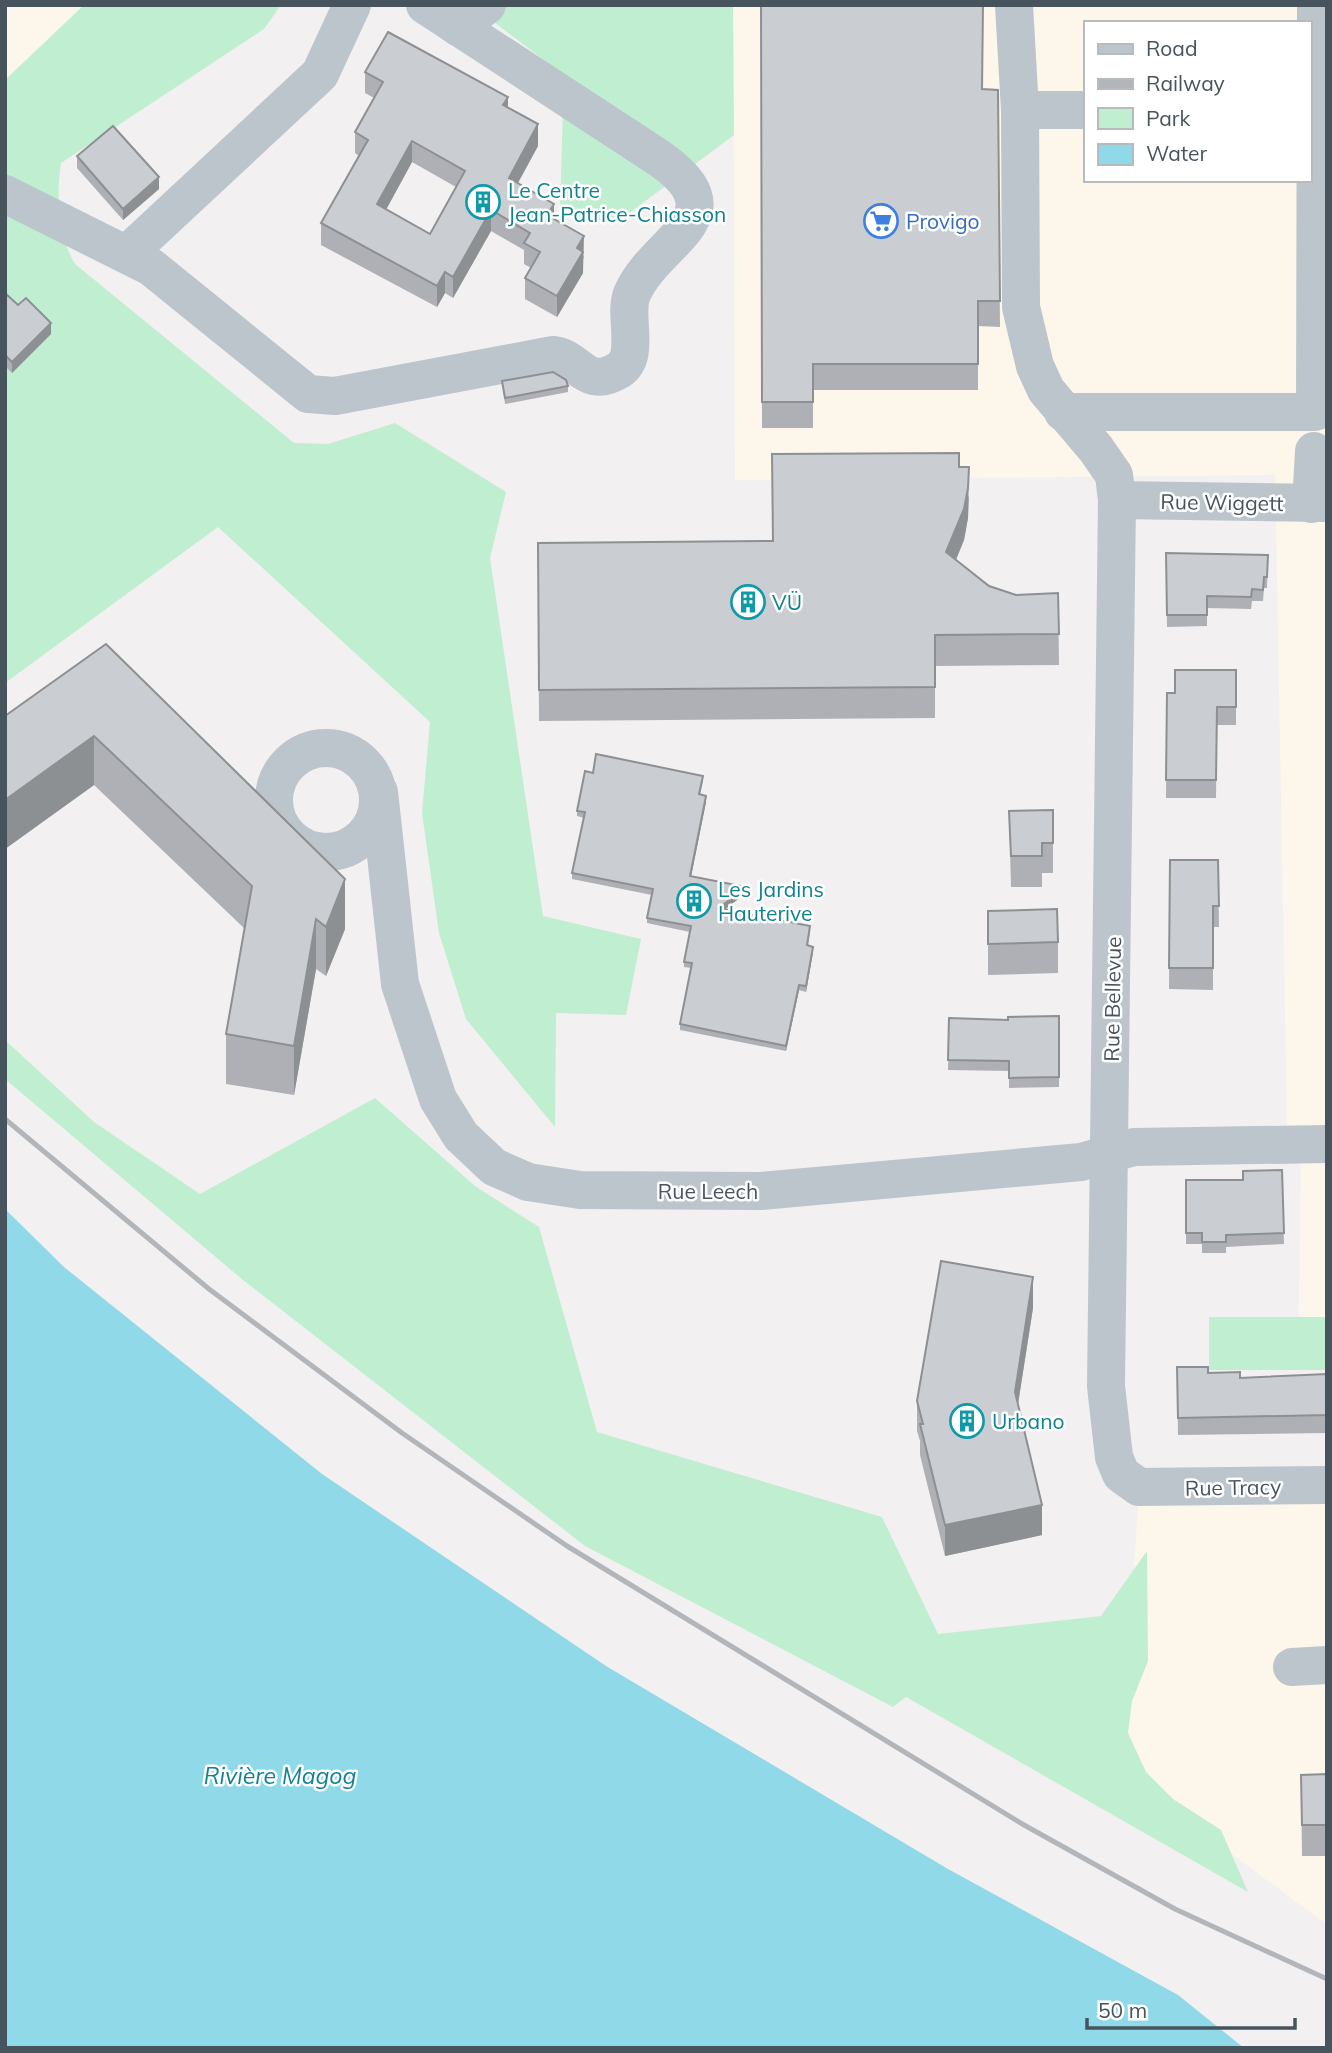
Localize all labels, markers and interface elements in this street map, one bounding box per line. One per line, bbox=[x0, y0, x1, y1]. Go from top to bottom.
legend bbox=[1084, 21, 1311, 182]
text: Road bbox=[1146, 35, 1197, 61]
text: Railway bbox=[1146, 70, 1225, 96]
text: Park bbox=[1146, 105, 1190, 131]
text: Water bbox=[1146, 140, 1207, 166]
place label: Le Centre Jean-Patrice-Chiasson bbox=[508, 177, 726, 227]
building icon: Le Centre Jean-Patrice-Chiasson bbox=[464, 183, 502, 221]
supermarket icon: Provigo bbox=[862, 202, 900, 240]
place label: Provigo bbox=[906, 208, 980, 234]
street label: Rue Wiggett bbox=[1160, 488, 1284, 516]
building icon: VÜ bbox=[729, 583, 767, 621]
place label: VÜ bbox=[772, 589, 802, 615]
place label: Les Jardins Hauterive bbox=[718, 876, 824, 926]
building icon: Les Jardins Hauterive bbox=[675, 882, 713, 920]
street label: Rue Bellevue bbox=[1098, 936, 1126, 1062]
street label: Rue Leech bbox=[658, 1178, 758, 1204]
building icon: Urbano bbox=[948, 1402, 986, 1440]
place label: Urbano bbox=[992, 1408, 1064, 1434]
street label: Rue Tracy bbox=[1185, 1473, 1281, 1501]
water label: Rivière Magog bbox=[204, 1761, 356, 1790]
scale bar bbox=[1087, 1986, 1295, 2030]
text: 50 m bbox=[1098, 1997, 1147, 2023]

